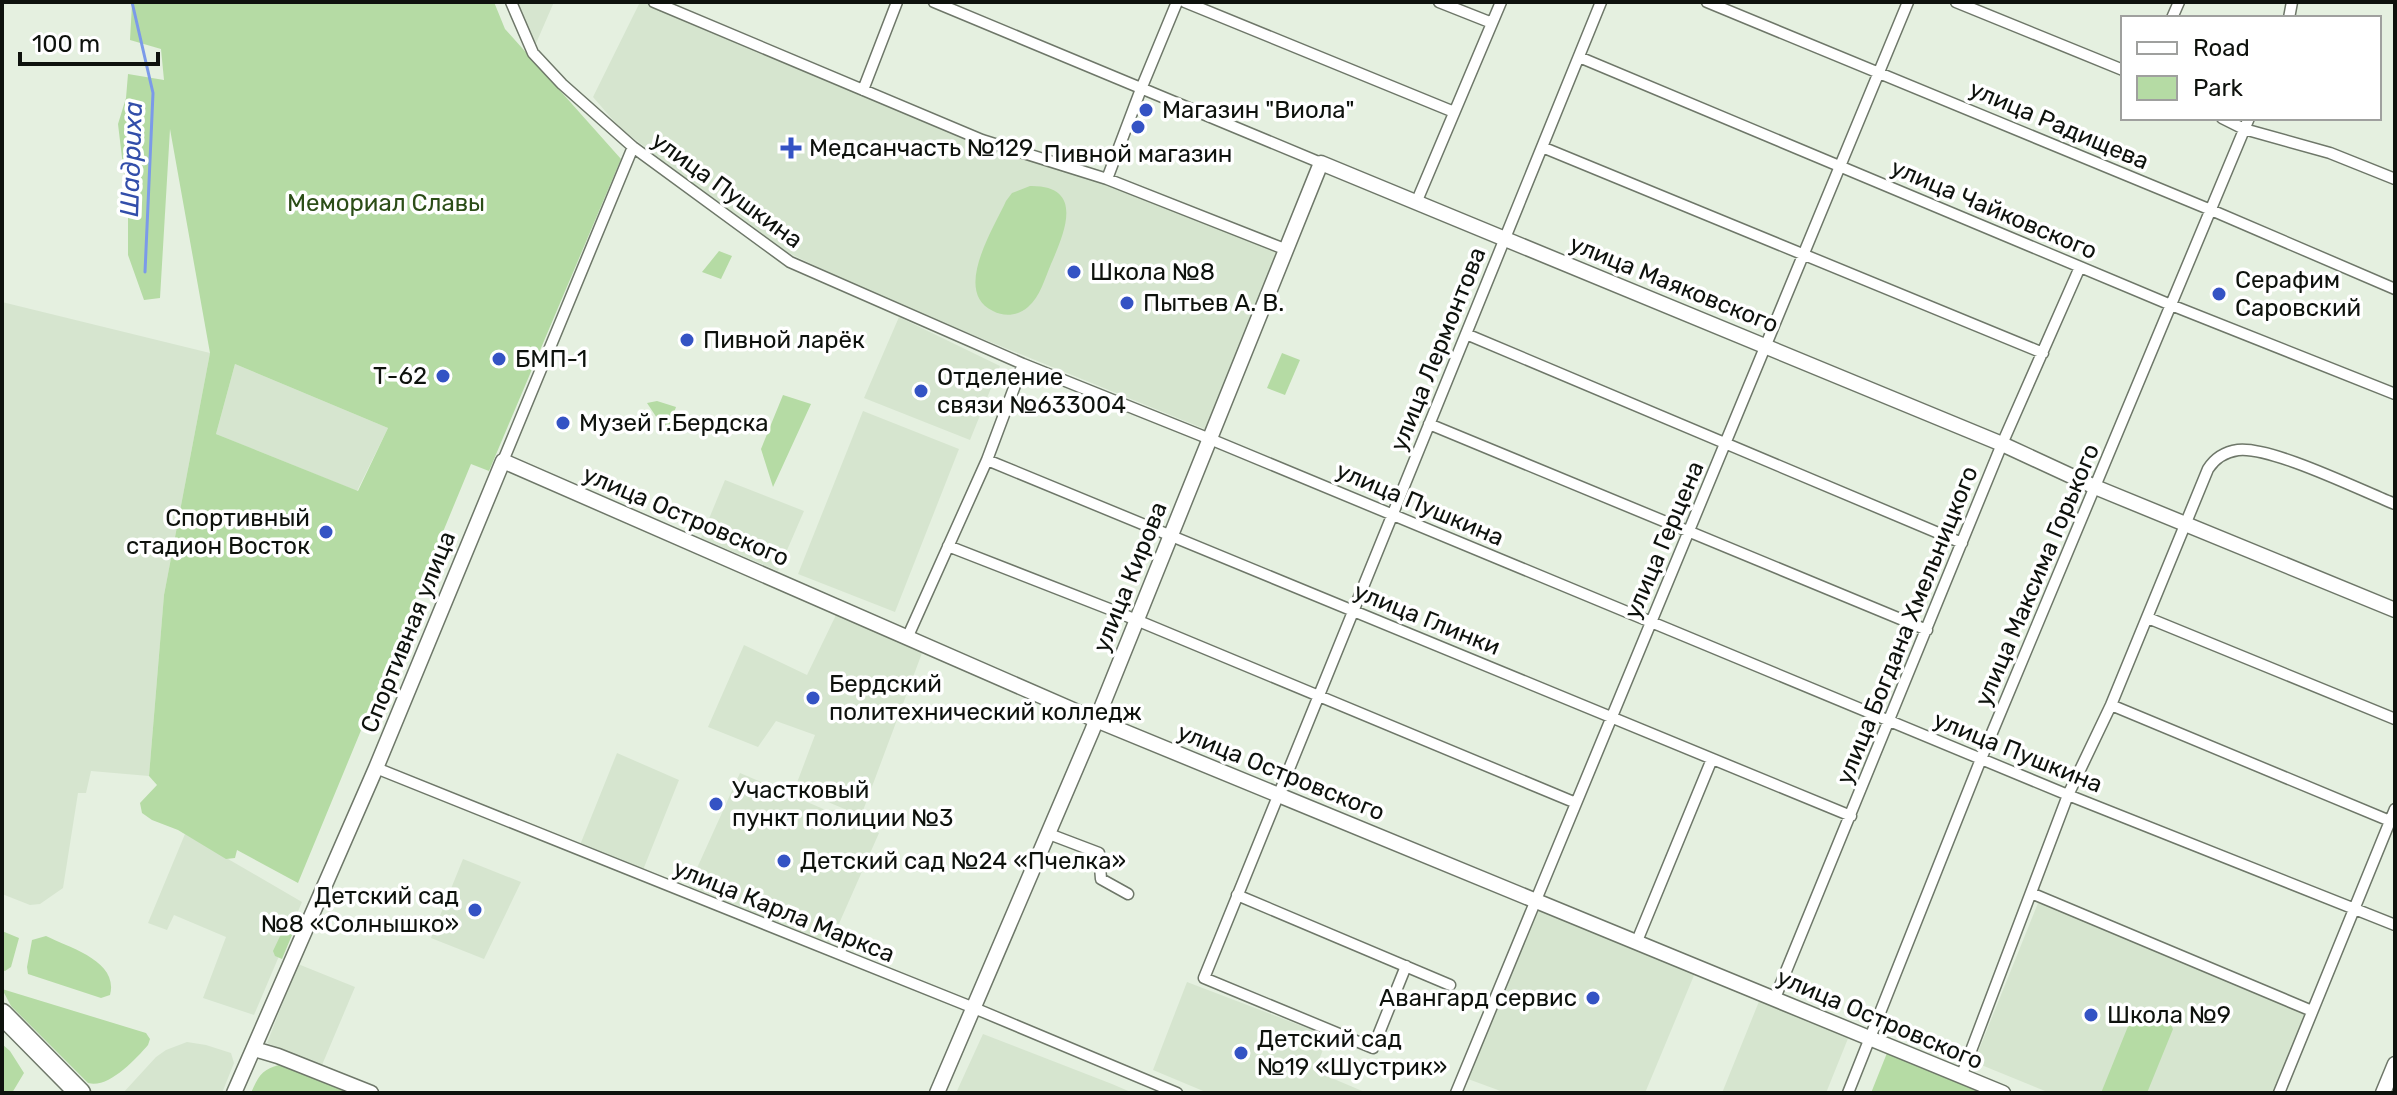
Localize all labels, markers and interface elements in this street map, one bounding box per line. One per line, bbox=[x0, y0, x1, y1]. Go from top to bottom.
scale bar bbox=[20, 16, 158, 66]
legend bbox=[2121, 16, 2381, 120]
text: 100 m bbox=[32, 30, 100, 58]
text: Road bbox=[2193, 34, 2250, 62]
text: Park bbox=[2193, 74, 2244, 102]
street label: улица Радищева bbox=[1965, 75, 2153, 175]
place label: Магазин "Виола" bbox=[1162, 96, 1355, 124]
water label: Шадриха bbox=[114, 101, 149, 217]
marker: Магазин "Виола" bbox=[1137, 101, 1155, 119]
marker: Пивной магазин bbox=[1129, 118, 1147, 136]
street label: улица Пушкина bbox=[646, 126, 808, 254]
place label: Медсанчасть №129 bbox=[809, 134, 1033, 162]
marker: Медсанчасть №129 bbox=[780, 137, 802, 159]
place label: Пивной магазин bbox=[1044, 140, 1232, 168]
street label: улица Чайковского bbox=[1887, 153, 2101, 265]
park label: Мемориал Славы bbox=[287, 189, 485, 217]
street label: улица Маяковского bbox=[1565, 229, 1783, 339]
street label: улица Лермонтова bbox=[1384, 243, 1492, 455]
place label: Школа №8 bbox=[1090, 258, 1215, 286]
marker: Школа №8 bbox=[1065, 263, 1083, 281]
place label: Серафим Саровский bbox=[2235, 266, 2361, 322]
marker: Серафим Саровский bbox=[2210, 285, 2228, 303]
place label: Пытьев А. В. bbox=[1143, 289, 1284, 317]
marker: Пытьев А. В. bbox=[1118, 294, 1136, 312]
place label: Пивной ларёк bbox=[703, 326, 865, 354]
marker: Пивной ларёк bbox=[678, 331, 696, 349]
place label: БМП-1 bbox=[515, 345, 587, 373]
marker: БМП-1 bbox=[490, 350, 508, 368]
place label: Т-62 bbox=[373, 362, 427, 390]
place label: Отделение связи №633004 bbox=[937, 363, 1126, 419]
marker: Т-62 bbox=[434, 367, 452, 385]
marker: Отделение связи №633004 bbox=[912, 382, 930, 400]
place label: Музей г.Бердска bbox=[579, 409, 769, 437]
marker: Музей г.Бердска bbox=[554, 414, 572, 432]
street label: улица Максима Горького bbox=[1969, 440, 2105, 710]
street label: улица Пушкина bbox=[1332, 456, 1508, 552]
street label: улица Герцена bbox=[1618, 457, 1710, 623]
street label: улица Островского bbox=[579, 460, 793, 572]
street label: улица Богдана Хмельницкого bbox=[1830, 462, 1984, 788]
street label: улица Кирова bbox=[1087, 498, 1173, 656]
place label: Спортивный стадион Восток bbox=[126, 504, 310, 560]
marker: Спортивный стадион Восток bbox=[317, 523, 335, 541]
street label: Спортивная улица bbox=[355, 527, 461, 737]
street label: улица Глинки bbox=[1350, 577, 1504, 661]
place label: Бердский политехнический колледж bbox=[829, 670, 1142, 726]
marker: Бердский политехнический колледж bbox=[804, 689, 822, 707]
street label: улица Пушкина bbox=[1930, 705, 2106, 799]
street label: улица Островского bbox=[1173, 718, 1389, 826]
place label: Участковый пункт полиции №3 bbox=[732, 776, 953, 832]
marker: Участковый пункт полиции №3 bbox=[707, 795, 725, 813]
place label: Детский сад №24 «Пчелка» bbox=[800, 847, 1126, 875]
marker: Детский сад №24 «Пчелка» bbox=[775, 852, 793, 870]
street label: улица Карла Маркса bbox=[669, 854, 899, 968]
place label: Детский сад №8 «Солнышко» bbox=[261, 882, 459, 938]
marker: Детский сад №8 «Солнышко» bbox=[466, 901, 484, 919]
street label: улица Островского bbox=[1773, 963, 1987, 1075]
place label: Авангард сервис bbox=[1379, 984, 1577, 1012]
marker: Авангард сервис bbox=[1584, 989, 1602, 1007]
place label: Школа №9 bbox=[2107, 1001, 2231, 1029]
marker: Школа №9 bbox=[2082, 1006, 2100, 1024]
place label: Детский сад №19 «Шустрик» bbox=[1257, 1025, 1447, 1081]
marker: Детский сад №19 «Шустрик» bbox=[1232, 1044, 1250, 1062]

